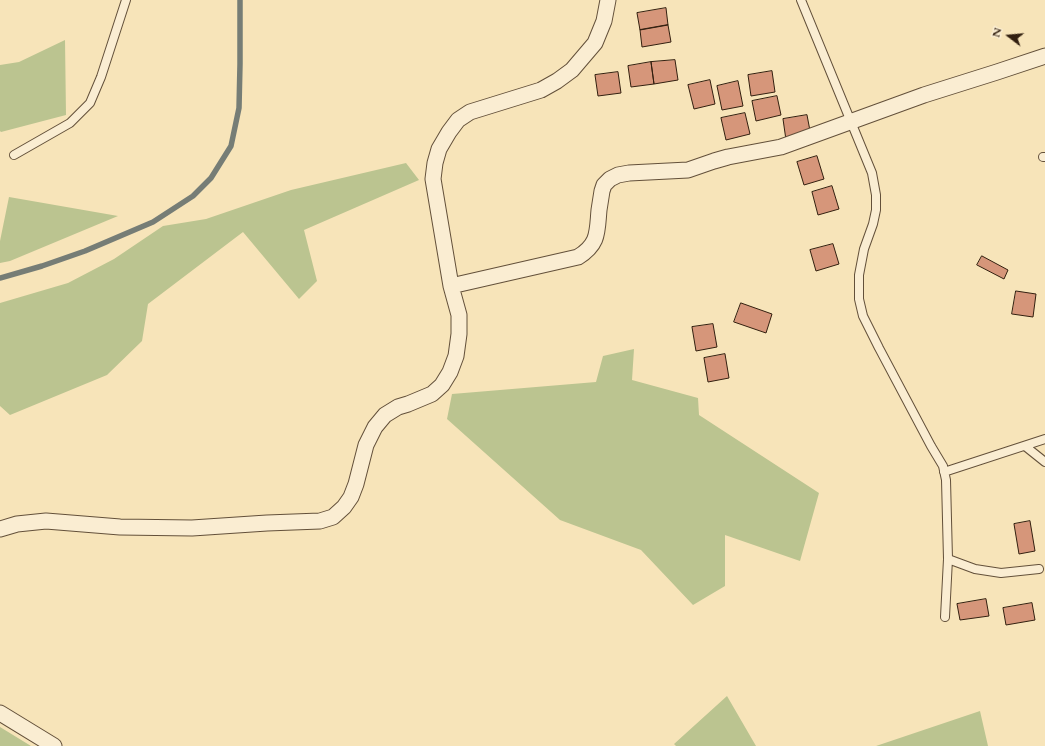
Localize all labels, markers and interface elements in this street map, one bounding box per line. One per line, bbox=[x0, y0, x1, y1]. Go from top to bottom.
north arrow bbox=[989, 16, 1029, 56]
text: N bbox=[988, 26, 1006, 39]

